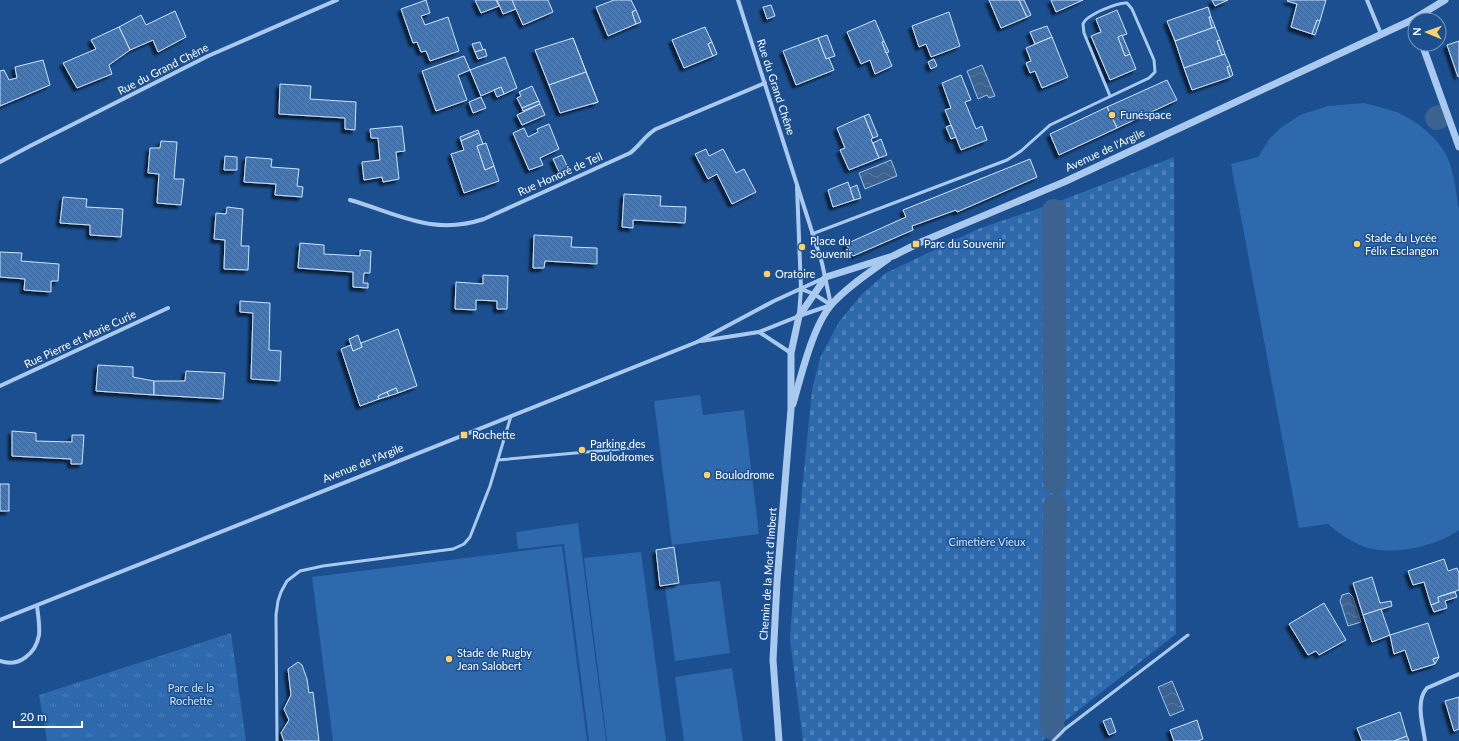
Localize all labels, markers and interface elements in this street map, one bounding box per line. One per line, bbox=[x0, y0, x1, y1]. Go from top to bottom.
north arrow bbox=[1407, 12, 1447, 52]
text: N bbox=[1410, 27, 1423, 36]
street label: Rue du Grand Chêne bbox=[755, 37, 798, 137]
street label: Rue du Grand Chêne bbox=[115, 40, 211, 97]
place label: Funéspace bbox=[1120, 108, 1171, 121]
marker: Funéspace bbox=[1107, 110, 1117, 120]
street label: Avenue de l'Argile bbox=[1063, 125, 1147, 174]
street label: Rue Honoré de Teil bbox=[515, 149, 604, 198]
place label: Stade du Lycée Félix Esclangon bbox=[1365, 231, 1439, 257]
place label: Place du Souvenir bbox=[810, 234, 852, 260]
place label: Parc du Souvenir bbox=[924, 237, 1005, 250]
marker: Parc du Souvenir bbox=[911, 239, 921, 249]
marker: Stade du Lycée Félix Esclangon bbox=[1352, 239, 1362, 249]
marker: Place du Souvenir bbox=[797, 242, 807, 252]
place label: Oratoire bbox=[775, 267, 816, 280]
marker: Oratoire bbox=[762, 269, 772, 279]
street label: Rue Pierre et Marie Curie bbox=[22, 307, 138, 370]
place label: Rochette bbox=[472, 428, 515, 441]
marker: Rochette bbox=[459, 430, 469, 440]
place label: Parking des Boulodromes bbox=[590, 437, 654, 463]
street label: Avenue de l'Argile bbox=[320, 440, 405, 485]
marker: Parking des Boulodromes bbox=[577, 445, 587, 455]
place label: Boulodrome bbox=[715, 468, 774, 481]
marker: Boulodrome bbox=[702, 470, 712, 480]
street label: Chemin de la Mort d'Imbert bbox=[756, 507, 779, 641]
park label: Cimetière Vieux bbox=[949, 535, 1026, 548]
place label: Stade de Rugby Jean Salobert bbox=[457, 646, 532, 672]
marker: Stade de Rugby Jean Salobert bbox=[444, 654, 454, 664]
park label: Parc de la Rochette bbox=[168, 681, 214, 707]
scale bar bbox=[14, 703, 82, 729]
text: 20 m bbox=[20, 709, 47, 724]

